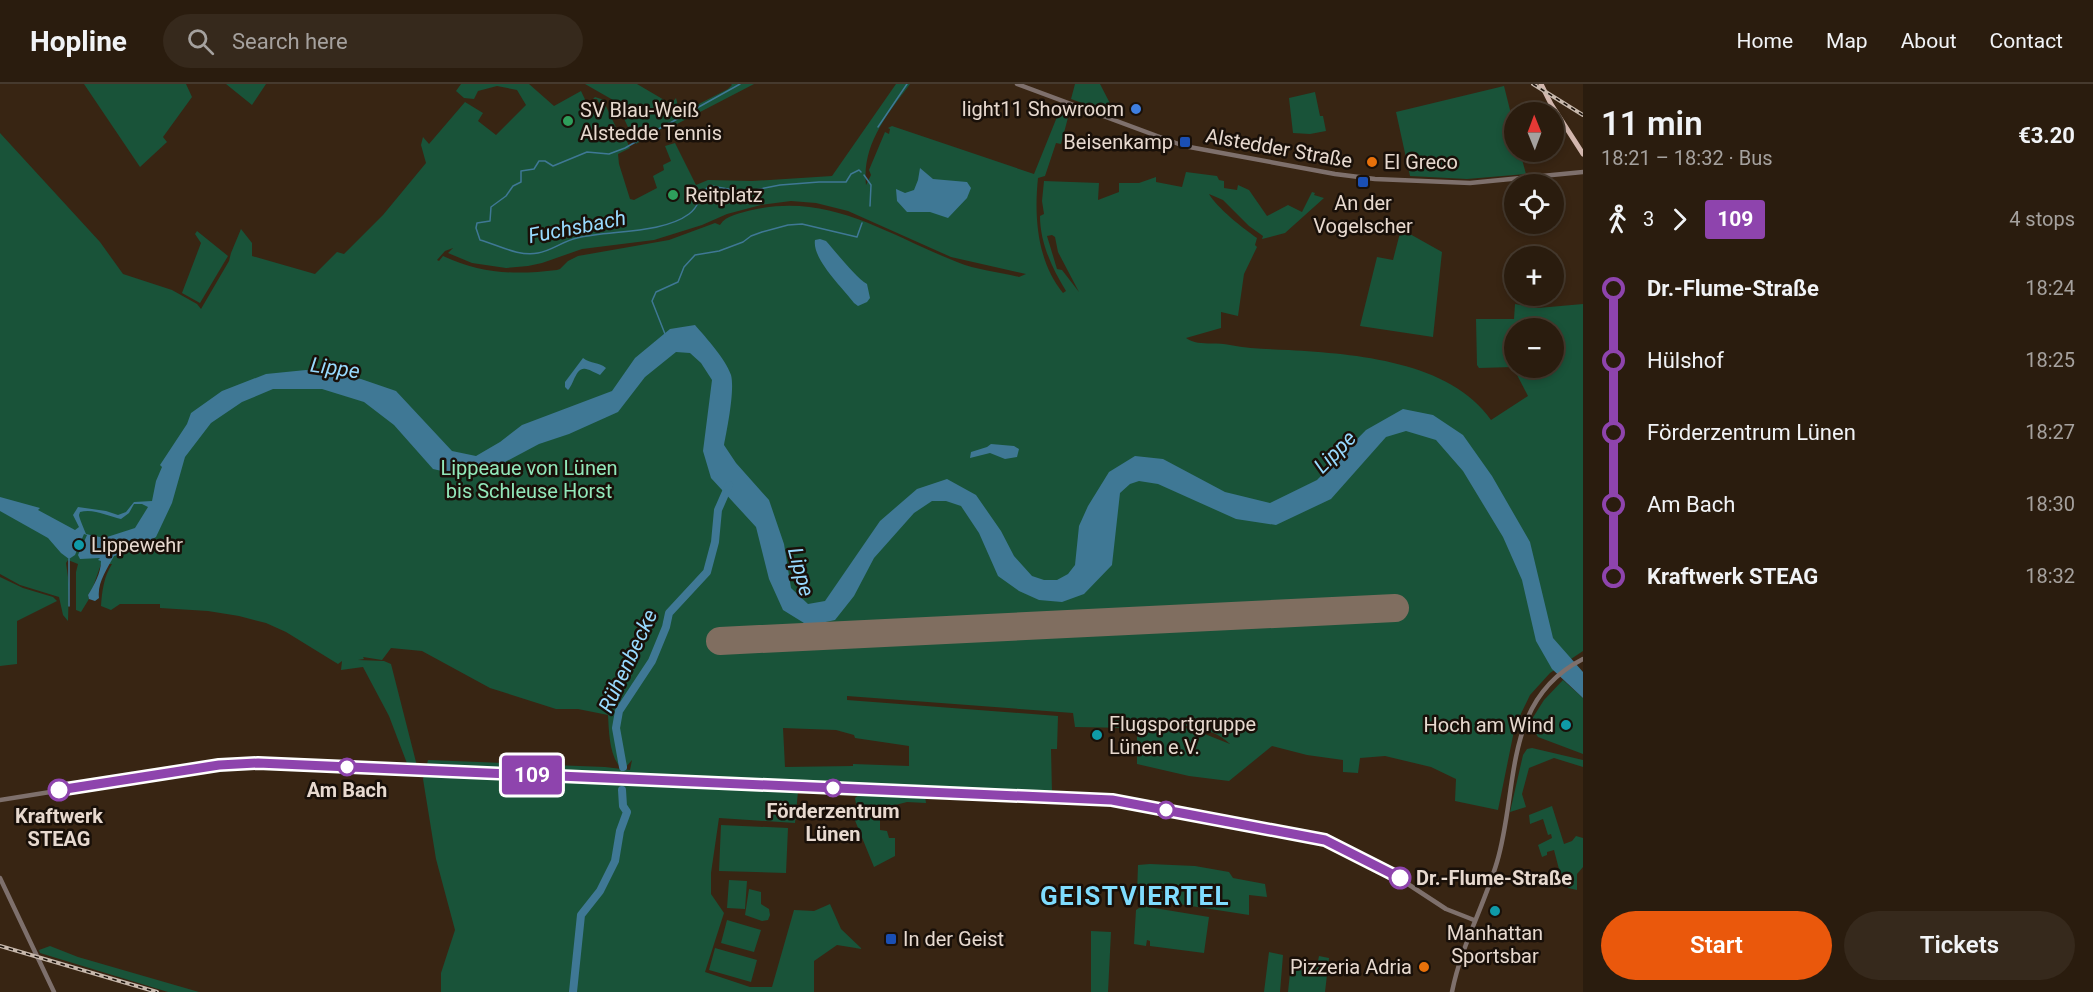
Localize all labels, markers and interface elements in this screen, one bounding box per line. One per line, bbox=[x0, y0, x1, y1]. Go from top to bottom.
search box bbox=[163, 14, 583, 68]
text: Hopline bbox=[30, 25, 127, 58]
icon: search bbox=[184, 25, 217, 58]
text: Search here bbox=[232, 29, 348, 54]
text: Home bbox=[1737, 29, 1793, 53]
text: Map bbox=[1826, 29, 1868, 53]
text: About bbox=[1901, 29, 1957, 53]
text: Contact bbox=[1990, 29, 2063, 53]
place label: light11 Showroom bbox=[962, 97, 1124, 121]
place label: SV Blau-Weiß Alstedde Tennis bbox=[580, 98, 722, 145]
marker: light11 Showroom bbox=[1129, 102, 1143, 116]
north arrow bbox=[1504, 102, 1564, 162]
map controls bbox=[1504, 102, 1564, 378]
text: 11 min bbox=[1601, 104, 1703, 143]
marker: SV Blau-Weiß Alstedde Tennis bbox=[561, 114, 575, 128]
street label: Alstedder Straße bbox=[1204, 123, 1354, 173]
text: €3.20 bbox=[2018, 123, 2075, 148]
place label: Beisenkamp bbox=[1063, 130, 1173, 154]
marker: Beisenkamp bbox=[1178, 135, 1192, 149]
text: 18:21 – 18:32 · Bus bbox=[1601, 146, 1773, 170]
place label: El Greco bbox=[1384, 150, 1458, 174]
marker: El Greco bbox=[1365, 155, 1379, 169]
button: locate bbox=[1504, 174, 1564, 234]
marker: An der Vogelscher bbox=[1356, 175, 1370, 189]
place label: Reitplatz bbox=[685, 183, 763, 207]
marker: Reitplatz bbox=[666, 188, 680, 202]
place label: An der Vogelscher bbox=[1313, 191, 1413, 238]
icon: walk bbox=[1601, 203, 1634, 236]
icon: forward bbox=[1663, 203, 1696, 236]
water label: Fuchsbach bbox=[526, 206, 628, 248]
text: 3 bbox=[1643, 207, 1654, 231]
text: 109 bbox=[1717, 207, 1753, 231]
text: 4 stops bbox=[2009, 207, 2075, 231]
button: + bbox=[1504, 246, 1564, 306]
text: Dr.-Flume-Straße bbox=[1647, 276, 1819, 301]
text: 18:24 bbox=[2025, 276, 2075, 300]
button: − bbox=[1504, 318, 1564, 378]
text: Hülshof bbox=[1647, 348, 1724, 373]
text: 18:25 bbox=[2025, 348, 2075, 372]
water label: Lippe bbox=[309, 353, 361, 383]
text: Förderzentrum Lünen bbox=[1647, 420, 1856, 445]
text: 18:27 bbox=[2025, 420, 2075, 444]
water label: Lippe bbox=[1309, 426, 1361, 478]
park label: Lippeaue von Lünen bis Schleuse Horst bbox=[440, 456, 618, 503]
text: Am Bach bbox=[1647, 492, 1735, 517]
text: 18:30 bbox=[2025, 492, 2075, 516]
place label: Lippewehr bbox=[91, 533, 183, 557]
marker: Lippewehr bbox=[72, 538, 86, 552]
water label: Lippe bbox=[783, 545, 819, 599]
text: Kraftwerk STEAG bbox=[1647, 564, 1818, 589]
text: 18:32 bbox=[2025, 564, 2075, 588]
water label: Rühenbecke bbox=[594, 606, 662, 716]
place label: Flugsportgruppe Lünen e.V. bbox=[1109, 712, 1256, 759]
place label: Hoch am Wind bbox=[1424, 713, 1554, 737]
marker: Hoch am Wind bbox=[1559, 718, 1573, 732]
marker: Flugsportgruppe Lünen e.V. bbox=[1090, 728, 1104, 742]
line badge: 109 bbox=[498, 756, 566, 794]
marker: Am Bach bbox=[338, 758, 356, 776]
text: 109 bbox=[514, 763, 550, 787]
place label: Am Bach bbox=[307, 778, 387, 802]
marker: Kraftwerk STEAG bbox=[48, 779, 70, 801]
marker: Förderzentrum Lünen bbox=[824, 779, 842, 797]
place label: Förderzentrum Lünen bbox=[766, 799, 900, 846]
unlabelled marker bbox=[1157, 801, 1175, 819]
place label: Kraftwerk STEAG bbox=[15, 804, 103, 851]
place label: Dr.-Flume-Straße bbox=[1416, 866, 1572, 890]
marker: Dr.-Flume-Straße bbox=[1389, 867, 1411, 889]
district label: GEISTVIERTEL bbox=[1040, 881, 1230, 911]
marker: Manhattan Sportsbar bbox=[1488, 904, 1502, 918]
button: Start bbox=[1601, 911, 1832, 980]
button: Tickets bbox=[1844, 911, 2075, 980]
place label: Manhattan Sportsbar bbox=[1447, 921, 1543, 968]
place label: In der Geist bbox=[903, 927, 1004, 951]
marker: In der Geist bbox=[884, 932, 898, 946]
place label: Pizzeria Adria bbox=[1290, 955, 1412, 979]
marker: Pizzeria Adria bbox=[1417, 960, 1431, 974]

